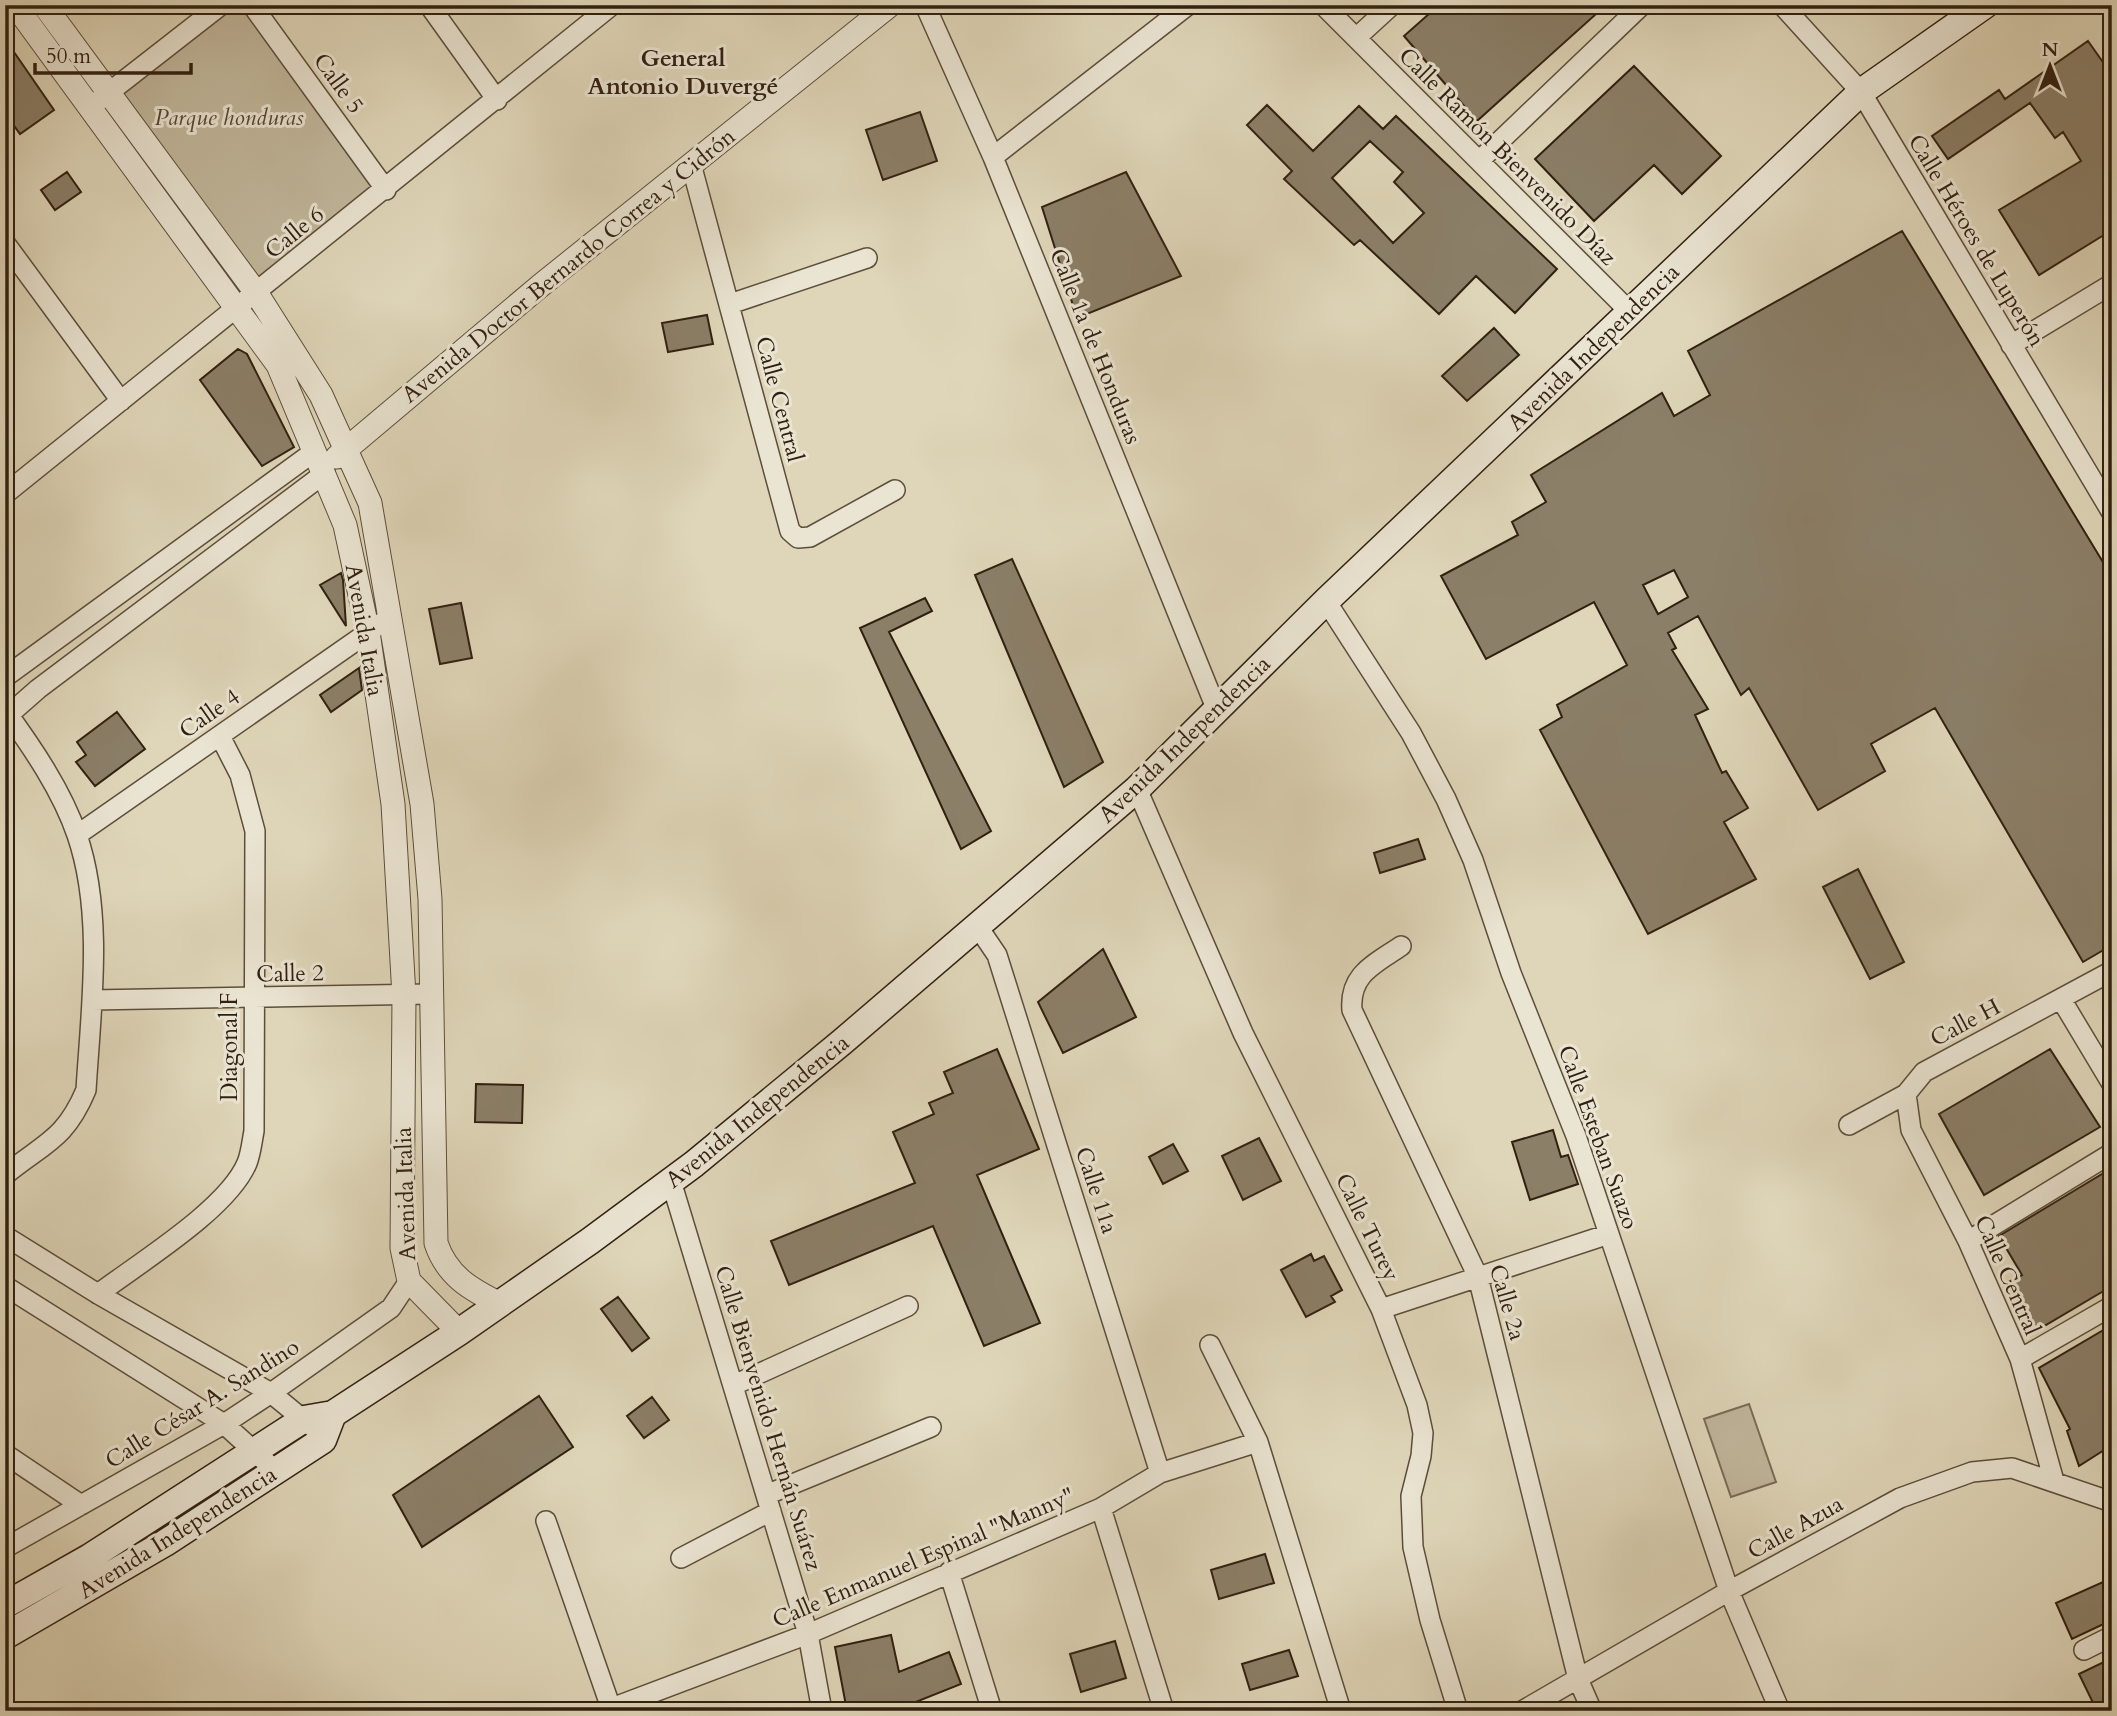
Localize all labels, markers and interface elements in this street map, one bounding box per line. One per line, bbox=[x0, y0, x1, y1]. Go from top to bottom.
scale bar bbox=[35, 32, 191, 76]
north arrow bbox=[2016, 32, 2086, 102]
text: N bbox=[2042, 37, 2059, 63]
street label: Calle Ramón Bienvenido Díaz bbox=[1392, 41, 1623, 272]
text: 50 m bbox=[46, 42, 91, 71]
district label: General Antonio Duvergé bbox=[588, 42, 778, 103]
street label: Calle 5 bbox=[306, 47, 371, 120]
park label: Parque honduras bbox=[154, 102, 304, 133]
street label: Avenida Doctor Bernardo Correa y Cidrón bbox=[395, 121, 742, 410]
street label: Calle Héroes de Luperón bbox=[1901, 128, 2052, 352]
street label: Calle 6 bbox=[258, 199, 330, 266]
street label: Calle 1a de Honduras bbox=[1042, 244, 1149, 449]
street label: Avenida Independencia bbox=[1500, 257, 1686, 438]
street label: Calle Central bbox=[748, 333, 811, 465]
street label: Avenida Italia bbox=[338, 562, 391, 699]
street label: Avenida Independencia bbox=[1091, 649, 1277, 830]
street label: Calle 4 bbox=[173, 681, 246, 746]
street label: Calle 2 bbox=[256, 957, 324, 990]
street label: Calle H bbox=[1925, 991, 2006, 1054]
street label: Diagonal F bbox=[214, 993, 245, 1101]
street label: Avenida Independencia bbox=[659, 1027, 856, 1195]
street label: Calle Esteban Suazo bbox=[1551, 1041, 1646, 1234]
street label: Avenida Italia bbox=[388, 1127, 423, 1261]
street label: Calle 11a bbox=[1068, 1143, 1125, 1237]
street label: Calle Turey bbox=[1328, 1168, 1407, 1286]
street label: Calle Central bbox=[1967, 1210, 2048, 1340]
street label: Calle 2a bbox=[1482, 1261, 1533, 1344]
street label: Calle Bienvenido Hernán Suárez bbox=[707, 1262, 830, 1574]
street label: Calle César A. Sandino bbox=[99, 1331, 305, 1476]
street label: Avenida Independencia bbox=[72, 1459, 282, 1606]
street label: Calle Enmanuel Espinal "Manny" bbox=[768, 1480, 1079, 1635]
street label: Calle Azua bbox=[1742, 1488, 1849, 1566]

